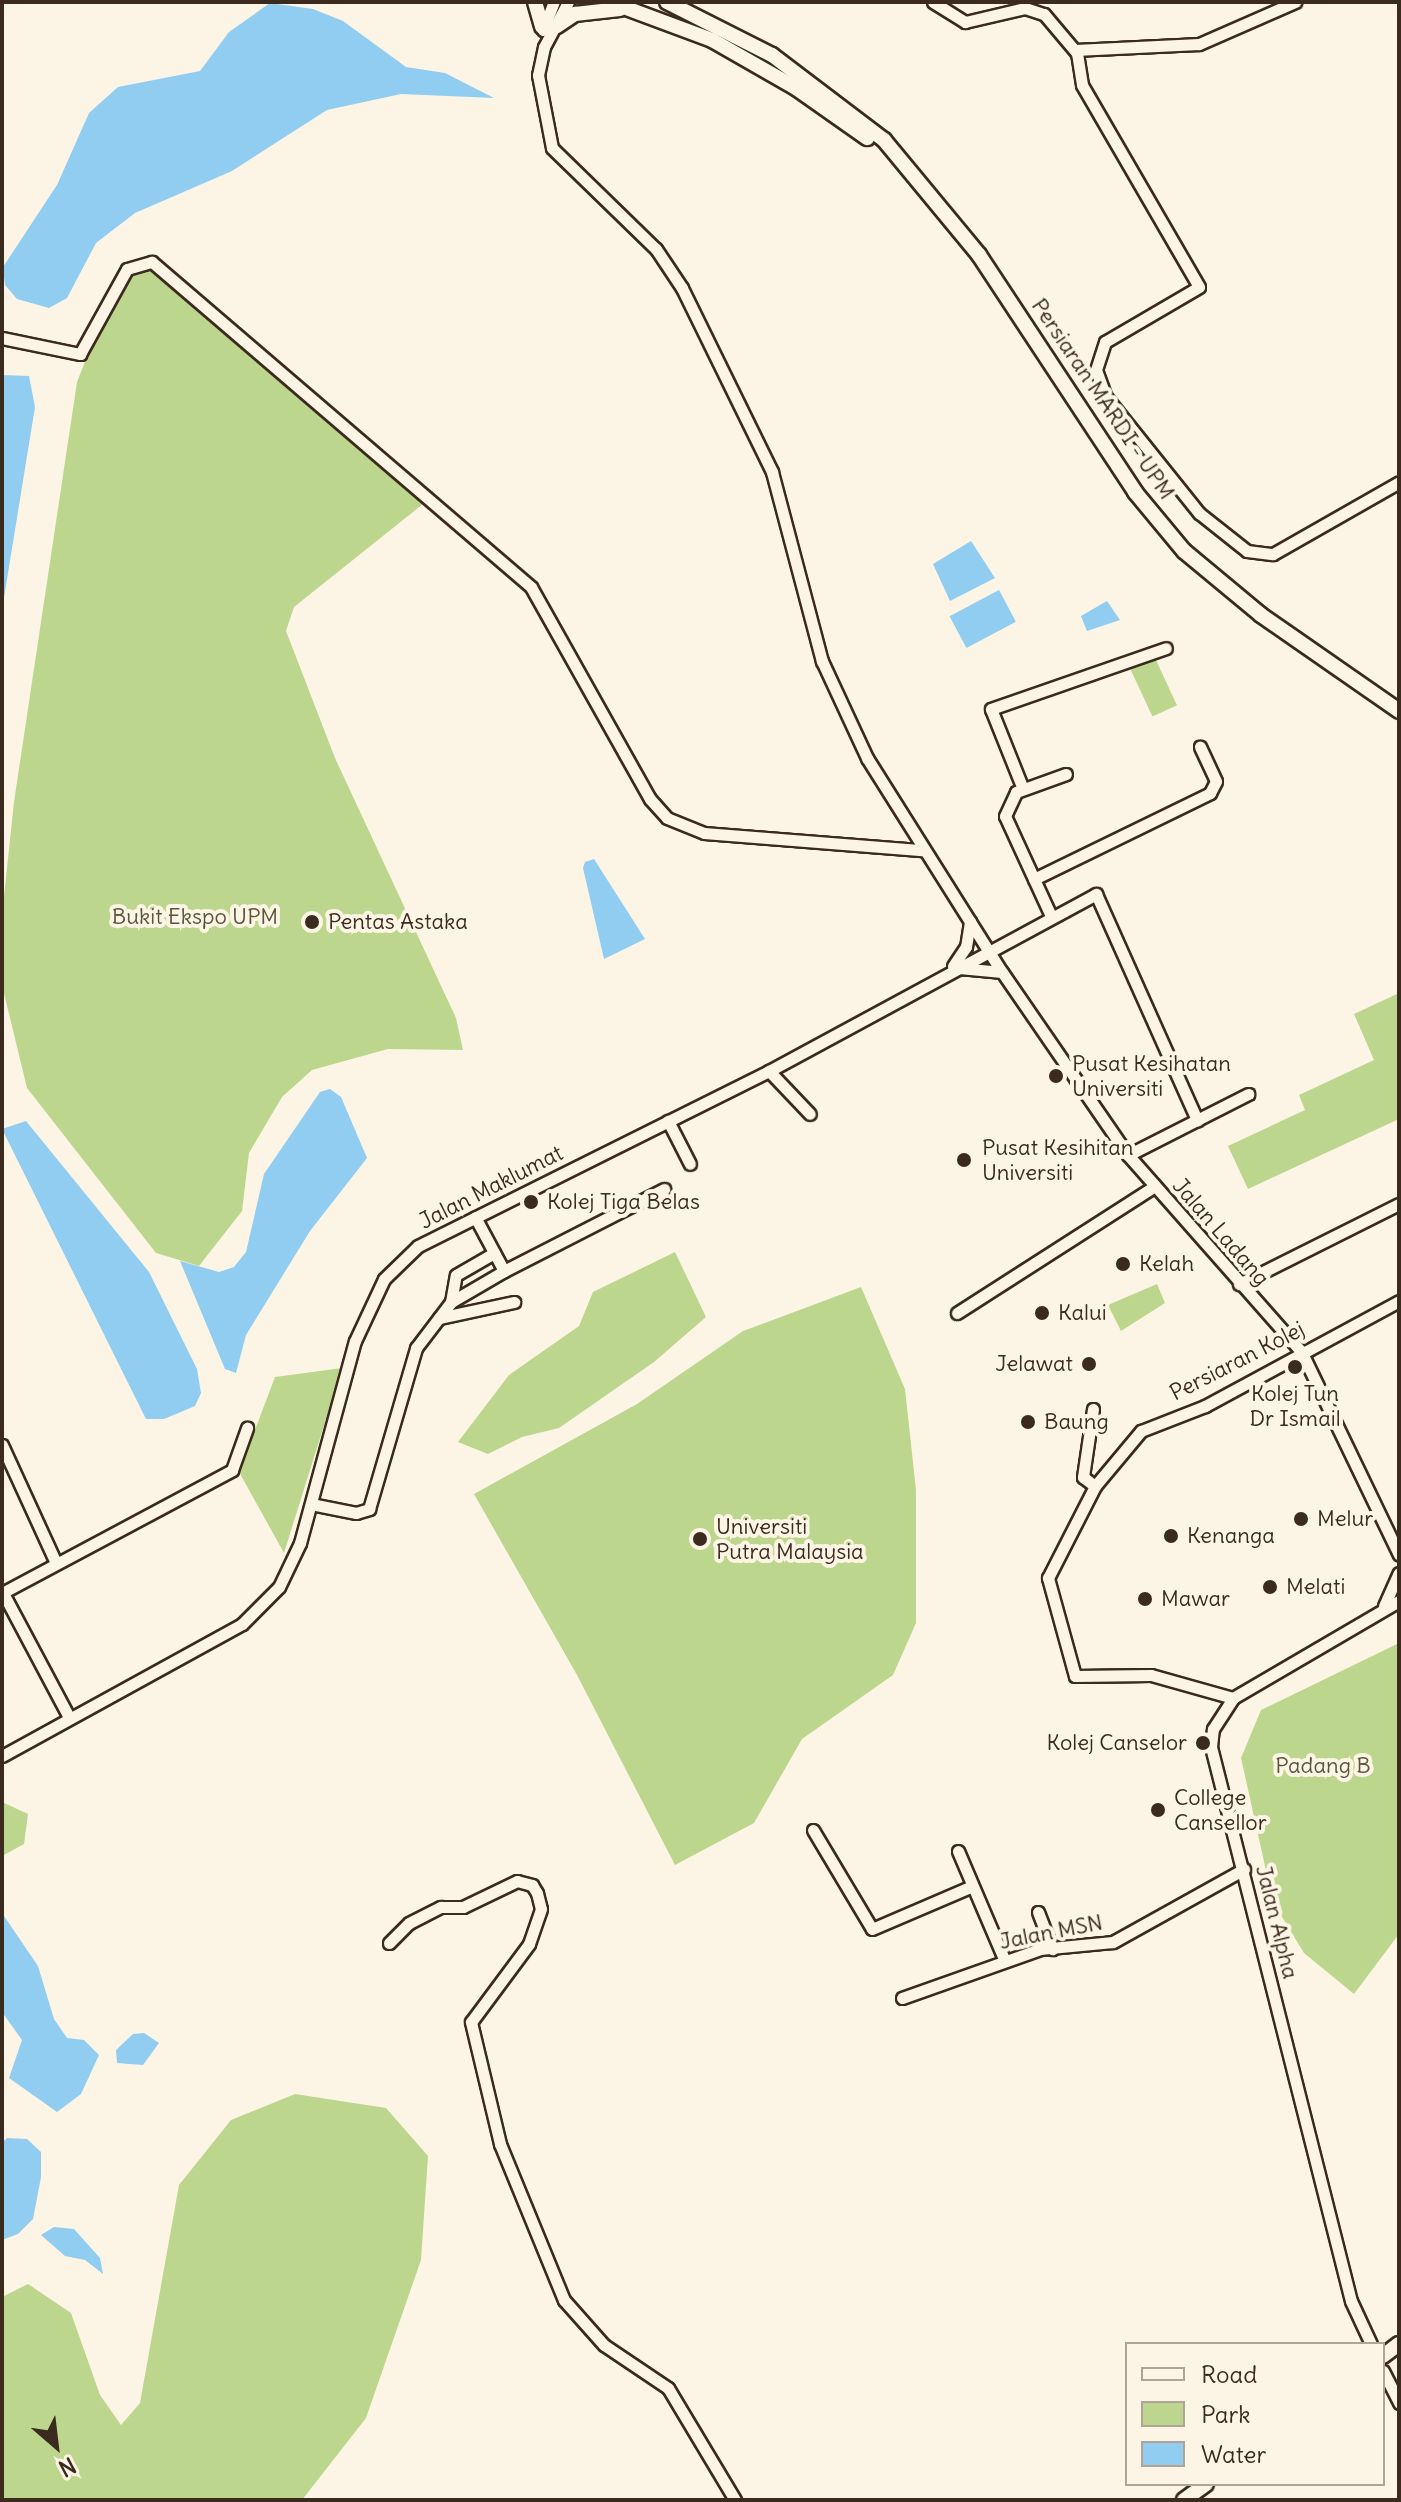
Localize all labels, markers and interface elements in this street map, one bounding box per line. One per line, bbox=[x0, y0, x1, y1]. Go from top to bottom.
street label: Persiaran MARDI - UPM bbox=[1026, 293, 1180, 505]
park label: Bukit Ekspo UPM bbox=[112, 904, 278, 930]
place label: Pentas Astaka bbox=[328, 909, 468, 935]
marker: Pentas Astaka bbox=[303, 913, 321, 931]
place label: Pusat Kesihatan Universiti bbox=[1072, 1050, 1231, 1102]
marker: Pusat Kesihatan Universiti bbox=[1047, 1067, 1065, 1085]
place label: Pusat Kesihitan Universiti bbox=[982, 1134, 1133, 1186]
street label: Jalan Maklumat bbox=[415, 1139, 567, 1235]
marker: Pusat Kesihitan Universiti bbox=[953, 1149, 975, 1171]
street label: Jalan Ladang bbox=[1167, 1173, 1275, 1291]
place label: Kolej Tiga Belas bbox=[547, 1189, 700, 1215]
marker: Kolej Tiga Belas bbox=[522, 1193, 540, 1211]
place label: Kelah bbox=[1139, 1251, 1194, 1277]
marker: Kelah bbox=[1114, 1255, 1132, 1273]
place label: Kalui bbox=[1058, 1300, 1107, 1326]
marker: Kalui bbox=[1033, 1304, 1051, 1322]
street label: Persiaran Kolej bbox=[1165, 1316, 1309, 1406]
place label: Jelawat bbox=[995, 1351, 1073, 1377]
marker: Jelawat bbox=[1080, 1355, 1098, 1373]
marker: Kolej Tun Dr Ismail bbox=[1286, 1358, 1304, 1376]
place label: Kolej Tun Dr Ismail bbox=[1249, 1380, 1341, 1432]
place label: Baung bbox=[1044, 1409, 1109, 1435]
marker: Baung bbox=[1019, 1413, 1037, 1431]
place label: Melur bbox=[1317, 1506, 1373, 1532]
marker: Melur bbox=[1292, 1510, 1310, 1528]
place label: Universiti Putra Malaysia bbox=[716, 1513, 864, 1564]
place label: Kenanga bbox=[1187, 1523, 1275, 1549]
marker: Kenanga bbox=[1162, 1527, 1180, 1545]
marker: Universiti Putra Malaysia bbox=[691, 1530, 709, 1548]
place label: Melati bbox=[1286, 1574, 1345, 1600]
marker: Melati bbox=[1261, 1578, 1279, 1596]
place label: Mawar bbox=[1161, 1586, 1230, 1612]
marker: Mawar bbox=[1136, 1590, 1154, 1608]
place label: Kolej Canselor bbox=[1047, 1730, 1187, 1756]
marker: Kolej Canselor bbox=[1194, 1734, 1212, 1752]
park label: Padang B bbox=[1275, 1753, 1371, 1779]
place label: College Cansellor bbox=[1174, 1784, 1267, 1836]
marker: College Cansellor bbox=[1149, 1801, 1167, 1819]
street label: Jalan Alpha bbox=[1250, 1863, 1304, 1981]
street label: Jalan MSN bbox=[997, 1909, 1105, 1955]
legend bbox=[1125, 2342, 1385, 2486]
text: Road bbox=[1201, 2359, 1257, 2389]
text: Park bbox=[1201, 2399, 1251, 2429]
north arrow bbox=[16, 2406, 96, 2486]
text: Water bbox=[1201, 2439, 1266, 2469]
text: N bbox=[54, 2451, 81, 2483]

